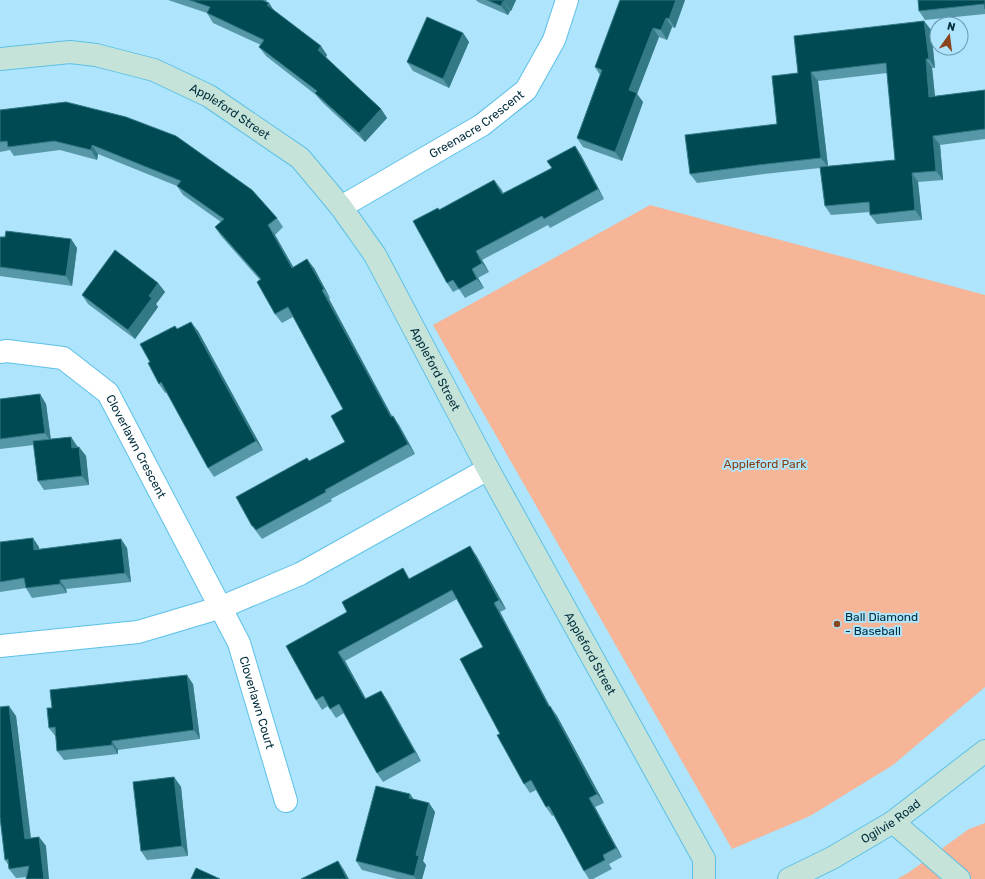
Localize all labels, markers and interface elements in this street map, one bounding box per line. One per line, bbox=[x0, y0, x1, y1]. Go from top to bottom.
north arrow bbox=[929, 16, 969, 56]
text: N bbox=[946, 20, 957, 34]
street label: Appleford Street bbox=[187, 81, 273, 143]
street label: Greenacre Crescent bbox=[427, 87, 527, 161]
street label: Appleford Street bbox=[407, 325, 463, 413]
street label: Cloverlawn Crescent bbox=[103, 392, 169, 501]
park label: Appleford Park bbox=[724, 457, 807, 471]
street label: Appleford Street bbox=[562, 610, 619, 698]
place label: Ball Diamond - Baseball bbox=[845, 610, 918, 638]
marker: Ball Diamond - Baseball bbox=[832, 619, 842, 629]
street label: Cloverlawn Court bbox=[236, 655, 277, 751]
street label: Ogilvie Road bbox=[858, 796, 923, 846]

